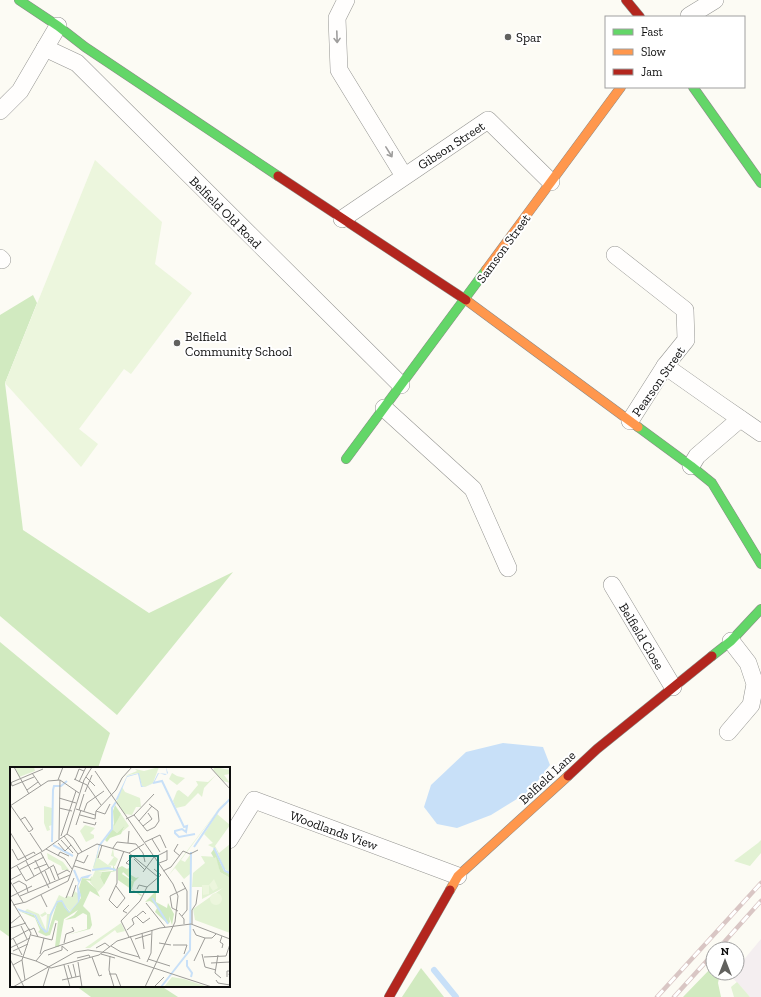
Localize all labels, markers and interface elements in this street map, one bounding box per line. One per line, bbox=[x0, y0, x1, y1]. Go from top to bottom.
legend bbox=[605, 16, 745, 88]
text: Fast bbox=[641, 25, 664, 39]
one-way arrow bbox=[334, 30, 341, 43]
place label: Spar bbox=[516, 30, 542, 45]
marker: Spar bbox=[503, 32, 513, 42]
text: Slow bbox=[641, 45, 667, 59]
text: Jam bbox=[641, 65, 663, 79]
street label: Gibson Street bbox=[415, 118, 488, 173]
one-way arrow bbox=[385, 146, 393, 157]
street label: Belfield Old Road bbox=[187, 173, 265, 251]
street label: Samson Street bbox=[473, 211, 534, 286]
place label: Belfield Community School bbox=[185, 329, 293, 359]
marker: Belfield Community School bbox=[172, 338, 182, 348]
street label: Pearson Street bbox=[629, 343, 688, 419]
street label: Belfield Close bbox=[616, 600, 667, 672]
street label: Belfield Lane bbox=[516, 748, 579, 807]
inset map bbox=[10, 767, 230, 987]
street label: Woodlands View bbox=[288, 808, 380, 853]
north arrow bbox=[705, 941, 745, 981]
text: N bbox=[721, 945, 730, 958]

